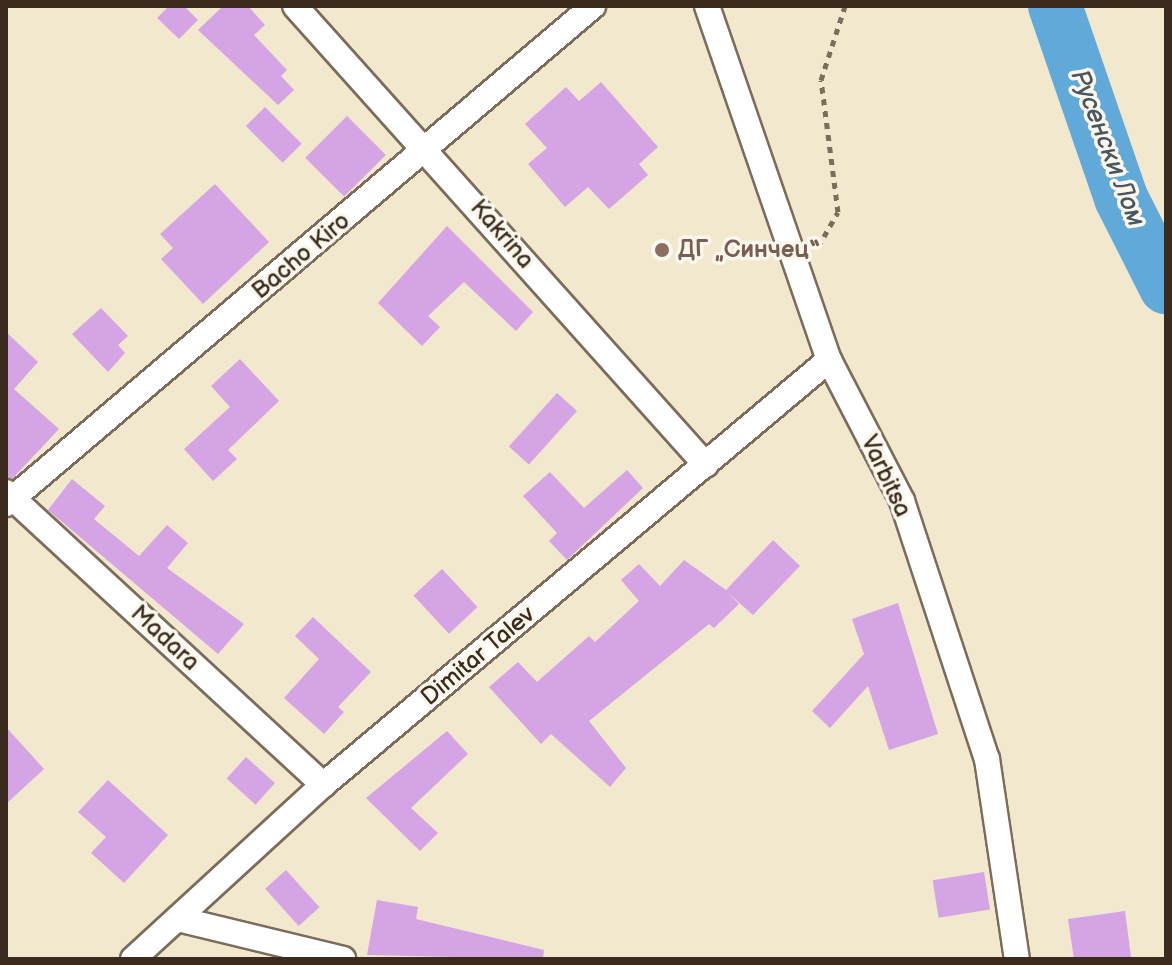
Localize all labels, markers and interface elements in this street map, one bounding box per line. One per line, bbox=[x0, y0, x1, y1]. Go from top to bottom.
water label: Русенски Лом bbox=[1063, 65, 1151, 231]
street label: Kakrina bbox=[464, 194, 540, 274]
street label: Bacho Kiro bbox=[246, 207, 356, 305]
place label: ДГ „Синчец“ bbox=[678, 236, 821, 264]
marker: ДГ „Синчец“ bbox=[653, 241, 671, 259]
street label: Varbitsa bbox=[855, 431, 917, 521]
street label: Madara bbox=[125, 599, 205, 677]
street label: Dimitar Talev bbox=[415, 600, 541, 712]

